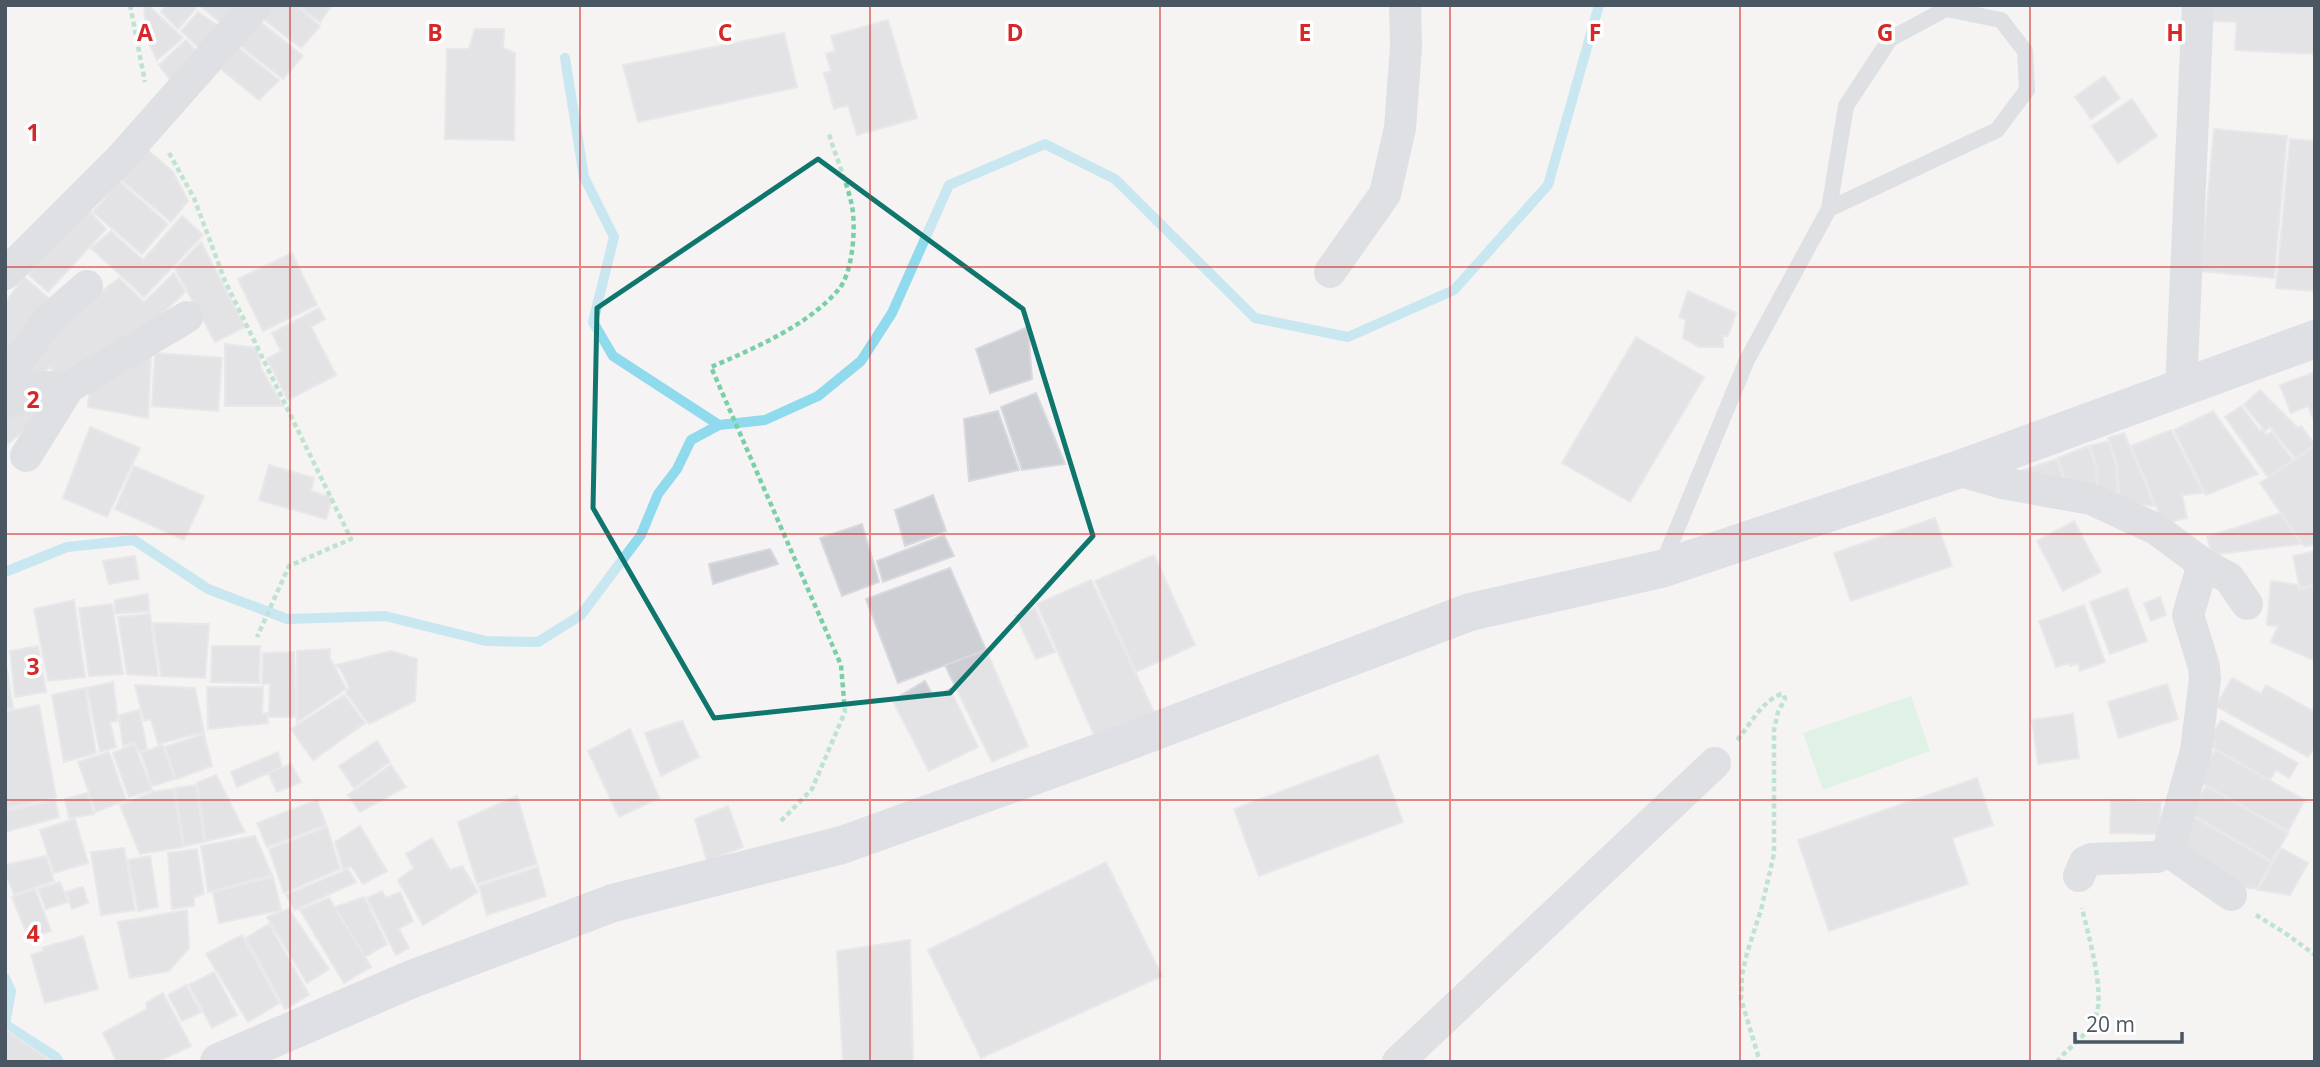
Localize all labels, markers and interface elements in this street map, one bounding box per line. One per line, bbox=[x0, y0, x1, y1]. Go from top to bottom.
text: A bbox=[137, 16, 153, 48]
text: B bbox=[427, 16, 443, 48]
text: C bbox=[718, 16, 732, 48]
text: D bbox=[1006, 16, 1024, 48]
text: E bbox=[1299, 16, 1311, 48]
text: F bbox=[1589, 16, 1601, 48]
text: G bbox=[1877, 16, 1893, 48]
text: H bbox=[2166, 16, 2184, 48]
text: 1 bbox=[26, 116, 40, 148]
text: 2 bbox=[26, 383, 40, 415]
text: 3 bbox=[26, 650, 40, 682]
text: 4 bbox=[26, 917, 40, 949]
scale bar bbox=[2075, 1000, 2182, 1044]
text: 20 m bbox=[2086, 1010, 2135, 1038]

